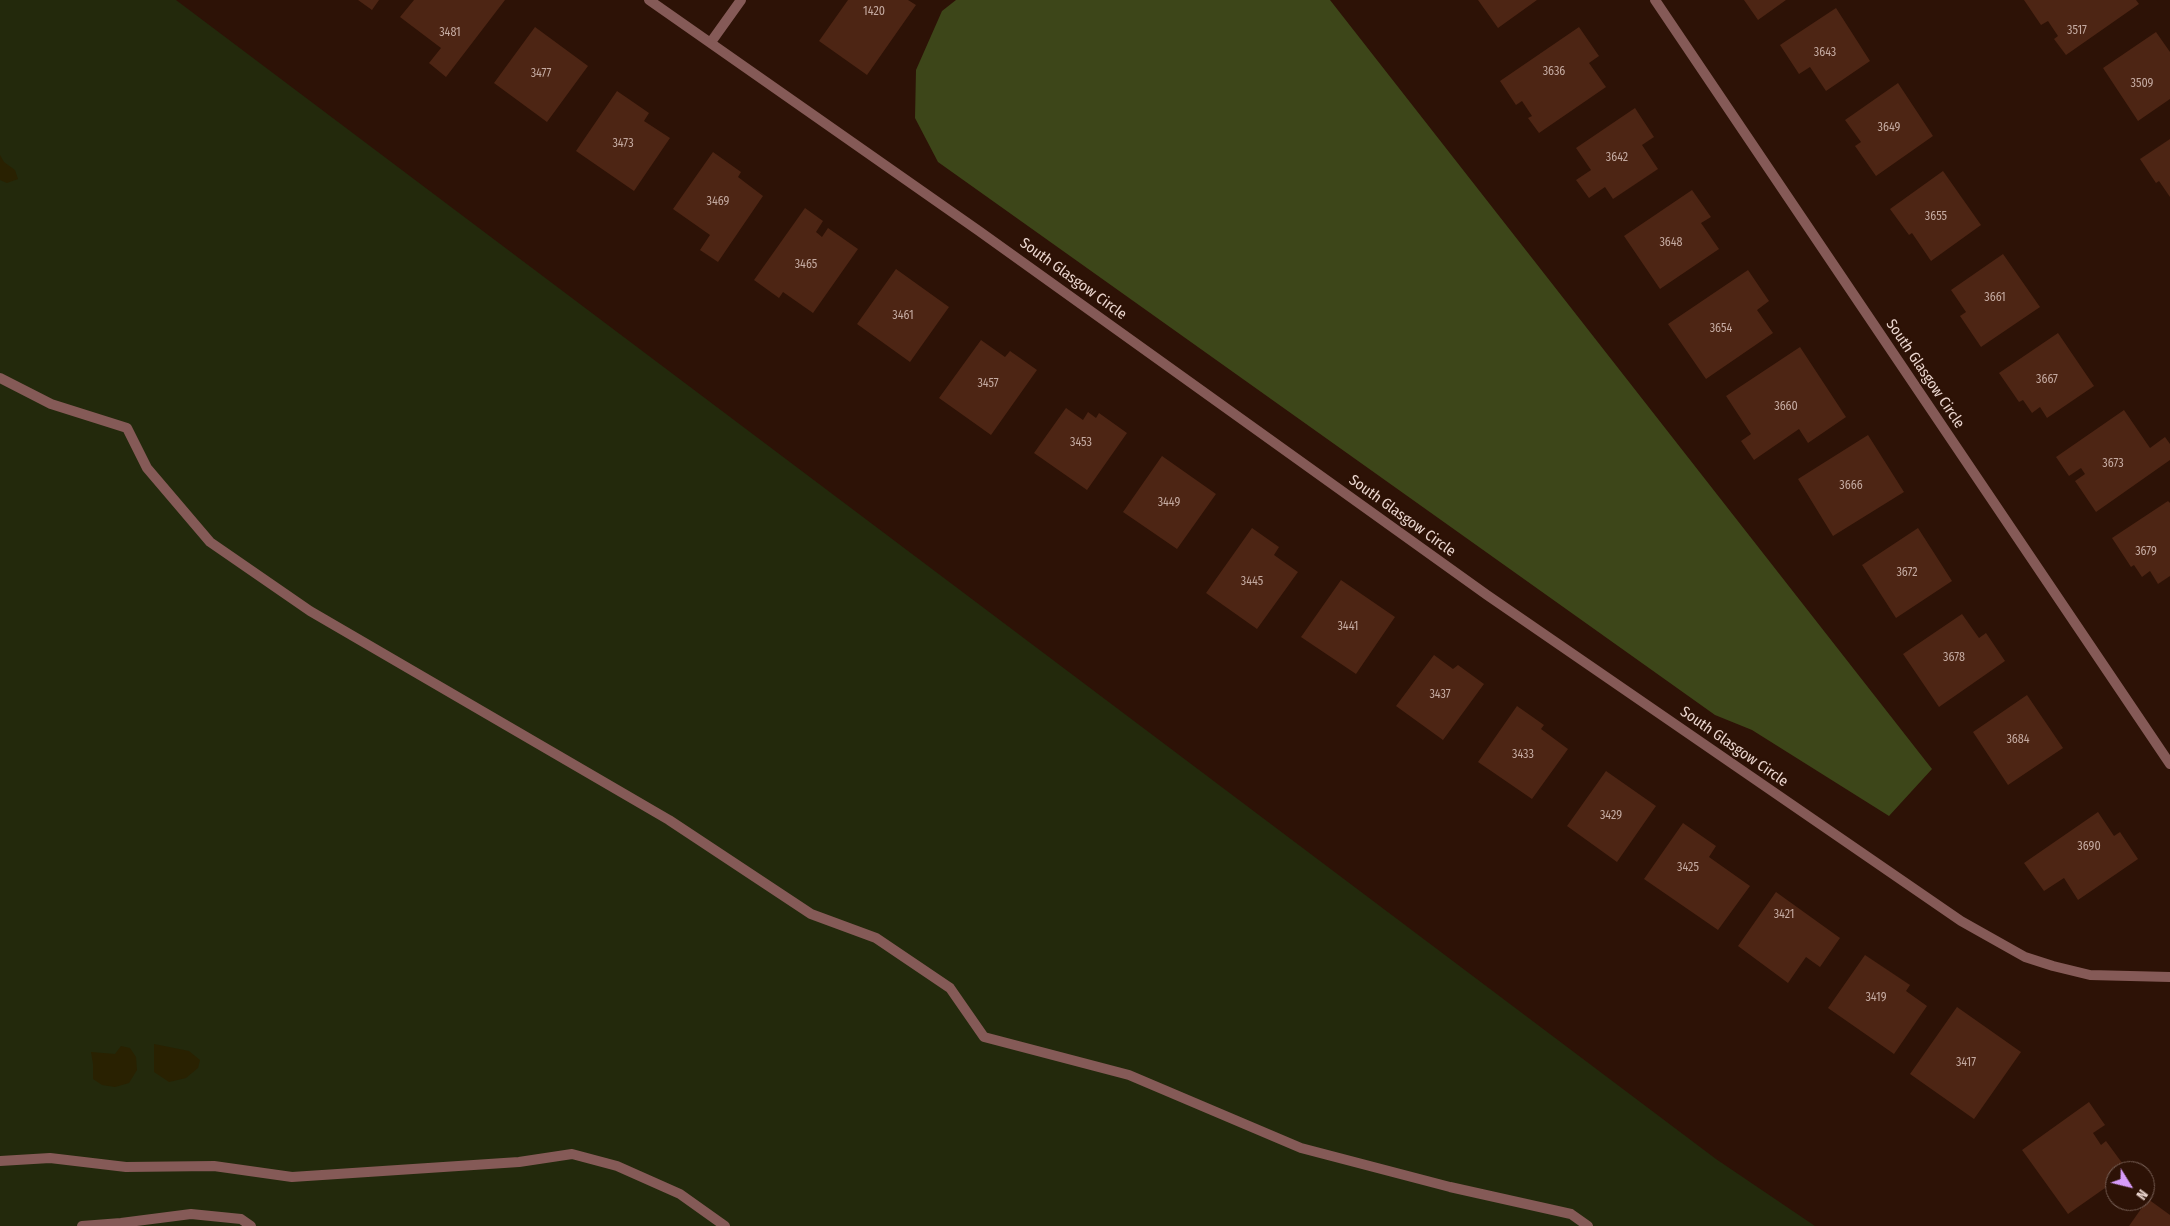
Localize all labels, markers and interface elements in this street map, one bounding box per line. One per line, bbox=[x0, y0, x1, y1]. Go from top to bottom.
house number: 1420 bbox=[863, 5, 885, 19]
house number: 3517 bbox=[2067, 24, 2087, 38]
house number: 3481 bbox=[439, 26, 461, 40]
house number: 3643 bbox=[1814, 46, 1836, 60]
house number: 3636 bbox=[1543, 65, 1565, 79]
house number: 3477 bbox=[531, 67, 551, 81]
house number: 3509 bbox=[2131, 77, 2153, 91]
house number: 3649 bbox=[1878, 121, 1900, 135]
house number: 3473 bbox=[612, 137, 634, 151]
house number: 3642 bbox=[1606, 151, 1628, 165]
house number: 3469 bbox=[707, 195, 729, 209]
house number: 3655 bbox=[1925, 210, 1947, 224]
street label: South Glasgow Circle bbox=[1016, 234, 1130, 324]
house number: 3648 bbox=[1659, 236, 1683, 250]
house number: 3465 bbox=[795, 258, 817, 272]
house number: 3661 bbox=[1984, 291, 2006, 305]
house number: 3461 bbox=[892, 309, 914, 323]
street label: South Glasgow Circle bbox=[1882, 316, 1968, 432]
house number: 3654 bbox=[1710, 322, 1732, 336]
house number: 3667 bbox=[2036, 373, 2058, 387]
house number: 3457 bbox=[977, 377, 999, 391]
house number: 3660 bbox=[1774, 400, 1798, 414]
house number: 3453 bbox=[1070, 436, 1092, 450]
house number: 3673 bbox=[2102, 457, 2124, 471]
street label: South Glasgow Circle bbox=[1345, 471, 1459, 561]
house number: 3666 bbox=[1839, 479, 1863, 493]
house number: 3449 bbox=[1158, 496, 1180, 510]
house number: 3679 bbox=[2135, 545, 2157, 559]
house number: 3672 bbox=[1896, 566, 1918, 580]
house number: 3445 bbox=[1241, 575, 1263, 589]
house number: 3441 bbox=[1338, 620, 1358, 634]
house number: 3678 bbox=[1943, 651, 1965, 665]
house number: 3437 bbox=[1429, 688, 1451, 702]
street label: South Glasgow Circle bbox=[1677, 703, 1791, 791]
house number: 3684 bbox=[2006, 733, 2030, 747]
house number: 3433 bbox=[1512, 748, 1534, 762]
house number: 3429 bbox=[1600, 809, 1622, 823]
house number: 3690 bbox=[2077, 840, 2101, 854]
house number: 3425 bbox=[1677, 861, 1699, 875]
house number: 3421 bbox=[1774, 908, 1794, 922]
house number: 3419 bbox=[1865, 991, 1887, 1005]
house number: 3417 bbox=[1956, 1056, 1976, 1070]
north arrow bbox=[2105, 1161, 2155, 1211]
text: N bbox=[2132, 1186, 2151, 1203]

